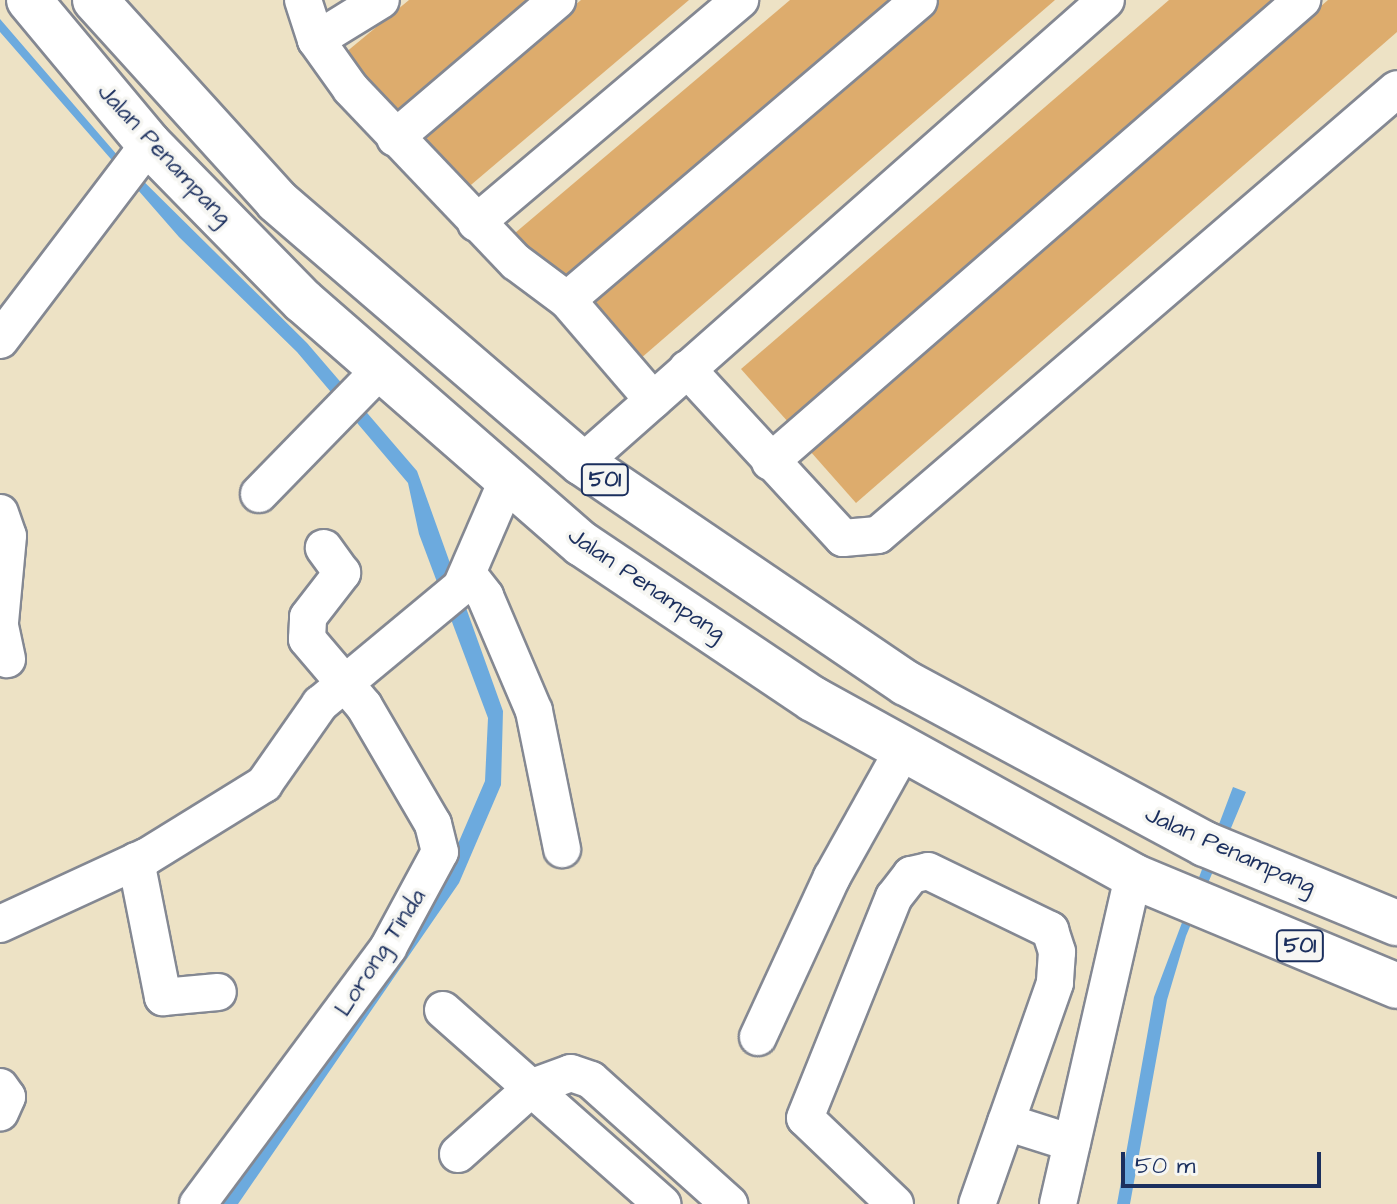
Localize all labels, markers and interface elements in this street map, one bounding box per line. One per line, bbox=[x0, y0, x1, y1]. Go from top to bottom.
street label: Jalan Penampang bbox=[91, 78, 237, 232]
road number: 501 bbox=[579, 462, 631, 498]
street label: Jalan Penampang bbox=[562, 522, 730, 648]
street label: Jalan Penampang bbox=[1140, 800, 1320, 902]
street label: Lorong Tinda bbox=[329, 884, 433, 1022]
road number: 501 bbox=[1274, 928, 1326, 964]
scale bar bbox=[1125, 1136, 1325, 1186]
text: 50 m bbox=[1135, 1149, 1195, 1183]

